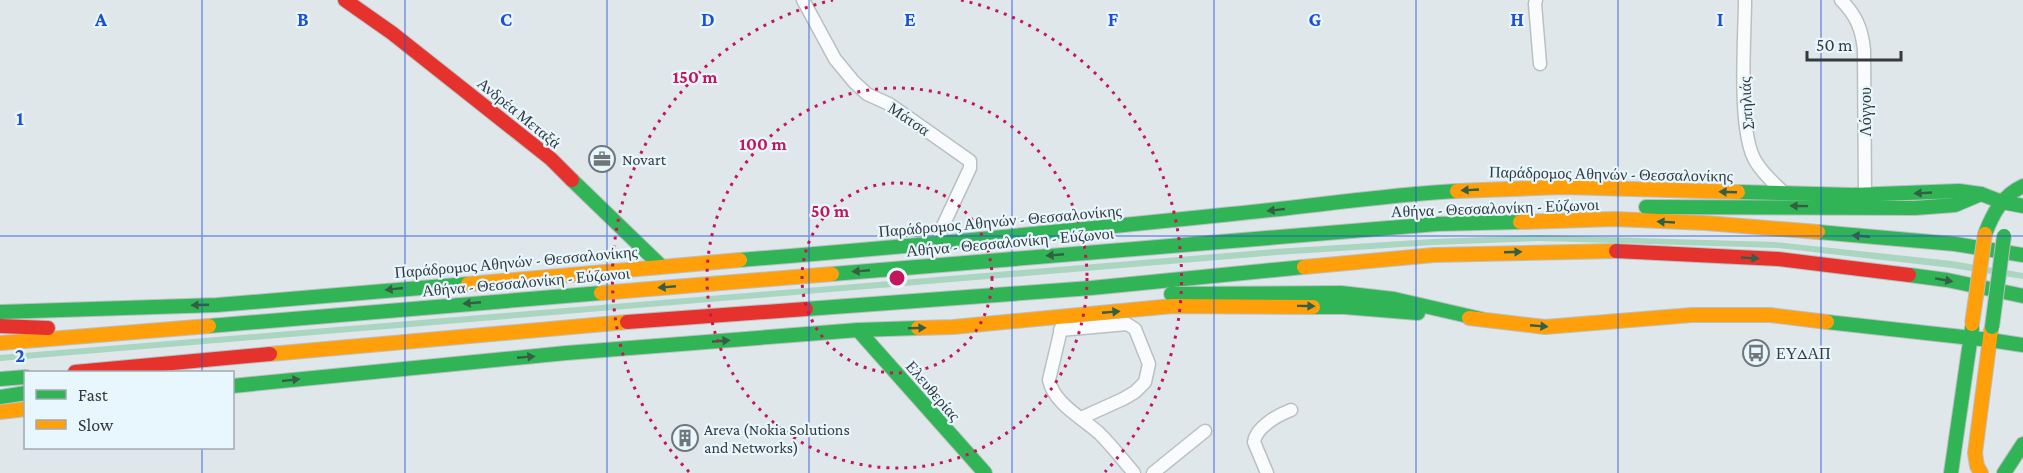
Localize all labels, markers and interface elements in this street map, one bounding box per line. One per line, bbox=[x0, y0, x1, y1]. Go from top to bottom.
text: A bbox=[94, 8, 108, 30]
text: B bbox=[297, 8, 309, 30]
text: C bbox=[500, 8, 512, 30]
text: D bbox=[701, 8, 715, 30]
text: E bbox=[904, 8, 916, 30]
text: F bbox=[1108, 8, 1119, 30]
text: G bbox=[1309, 8, 1322, 30]
text: H bbox=[1510, 8, 1524, 30]
text: I bbox=[1717, 8, 1724, 30]
scale bar bbox=[1807, 24, 1902, 62]
text: 50 m bbox=[1816, 35, 1853, 55]
text: 150 m bbox=[672, 67, 718, 87]
street label: Ανδρέα Μεταξά bbox=[473, 74, 564, 153]
street label: Σπηλιάς bbox=[1736, 76, 1757, 130]
street label: Λόγγου bbox=[1857, 87, 1875, 137]
street label: Μάτσα bbox=[885, 99, 933, 139]
text: 1 bbox=[16, 107, 24, 129]
text: 100 m bbox=[739, 134, 787, 154]
office icon: Novart bbox=[587, 144, 617, 174]
place label: Novart bbox=[622, 151, 667, 168]
street label: Παράδρομος Αθηνών - Θεσσαλονίκης bbox=[1489, 163, 1734, 186]
one-way arrow bbox=[1461, 185, 1480, 195]
one-way arrow bbox=[1718, 187, 1737, 197]
one-way arrow bbox=[1913, 188, 1932, 198]
street label: Αθήνα - Θεσσαλονίκη - Εύζωνοι bbox=[1391, 196, 1600, 221]
text: 50 m bbox=[811, 201, 850, 221]
street label: Παράδρομος Αθηνών - Θεσσαλονίκης bbox=[878, 202, 1123, 241]
one-way arrow bbox=[1789, 202, 1808, 211]
one-way arrow bbox=[1267, 205, 1286, 215]
one-way arrow bbox=[1657, 217, 1676, 226]
street label: Αθήνα - Θεσσαλονίκη - Εύζωνοι bbox=[905, 224, 1115, 261]
one-way arrow bbox=[1851, 231, 1870, 241]
street label: Παράδρομος Αθηνών - Θεσσαλονίκης bbox=[394, 243, 639, 282]
one-way arrow bbox=[1504, 248, 1523, 257]
one-way arrow bbox=[1046, 250, 1065, 260]
one-way arrow bbox=[1740, 253, 1759, 262]
street label: Αθήνα - Θεσσαλονίκη - Εύζωνοι bbox=[421, 264, 631, 301]
one-way arrow bbox=[852, 266, 871, 276]
centre of rings bbox=[887, 268, 907, 288]
one-way arrow bbox=[1934, 276, 1953, 285]
one-way arrow bbox=[657, 282, 676, 292]
one-way arrow bbox=[384, 284, 403, 294]
one-way arrow bbox=[463, 298, 482, 308]
one-way arrow bbox=[190, 301, 209, 310]
one-way arrow bbox=[1296, 301, 1315, 311]
one-way arrow bbox=[1102, 307, 1121, 317]
one-way arrow bbox=[1530, 321, 1549, 331]
one-way arrow bbox=[907, 324, 926, 333]
one-way arrow bbox=[711, 336, 730, 346]
bus stop icon: ΕΥΔΑΠ bbox=[1741, 338, 1771, 368]
text: 2 bbox=[15, 344, 25, 366]
place label: ΕΥΔΑΠ bbox=[1776, 345, 1831, 362]
one-way arrow bbox=[517, 352, 536, 361]
street label: Ελευθερίας bbox=[902, 358, 964, 425]
legend bbox=[24, 371, 234, 449]
one-way arrow bbox=[281, 375, 300, 385]
text: Fast bbox=[78, 385, 109, 405]
text: Slow bbox=[78, 415, 114, 435]
place label: Areva (Nokia Solutions and Networks) bbox=[704, 421, 850, 457]
building icon: Areva (Nokia Solutions and Networks) bbox=[670, 423, 700, 453]

